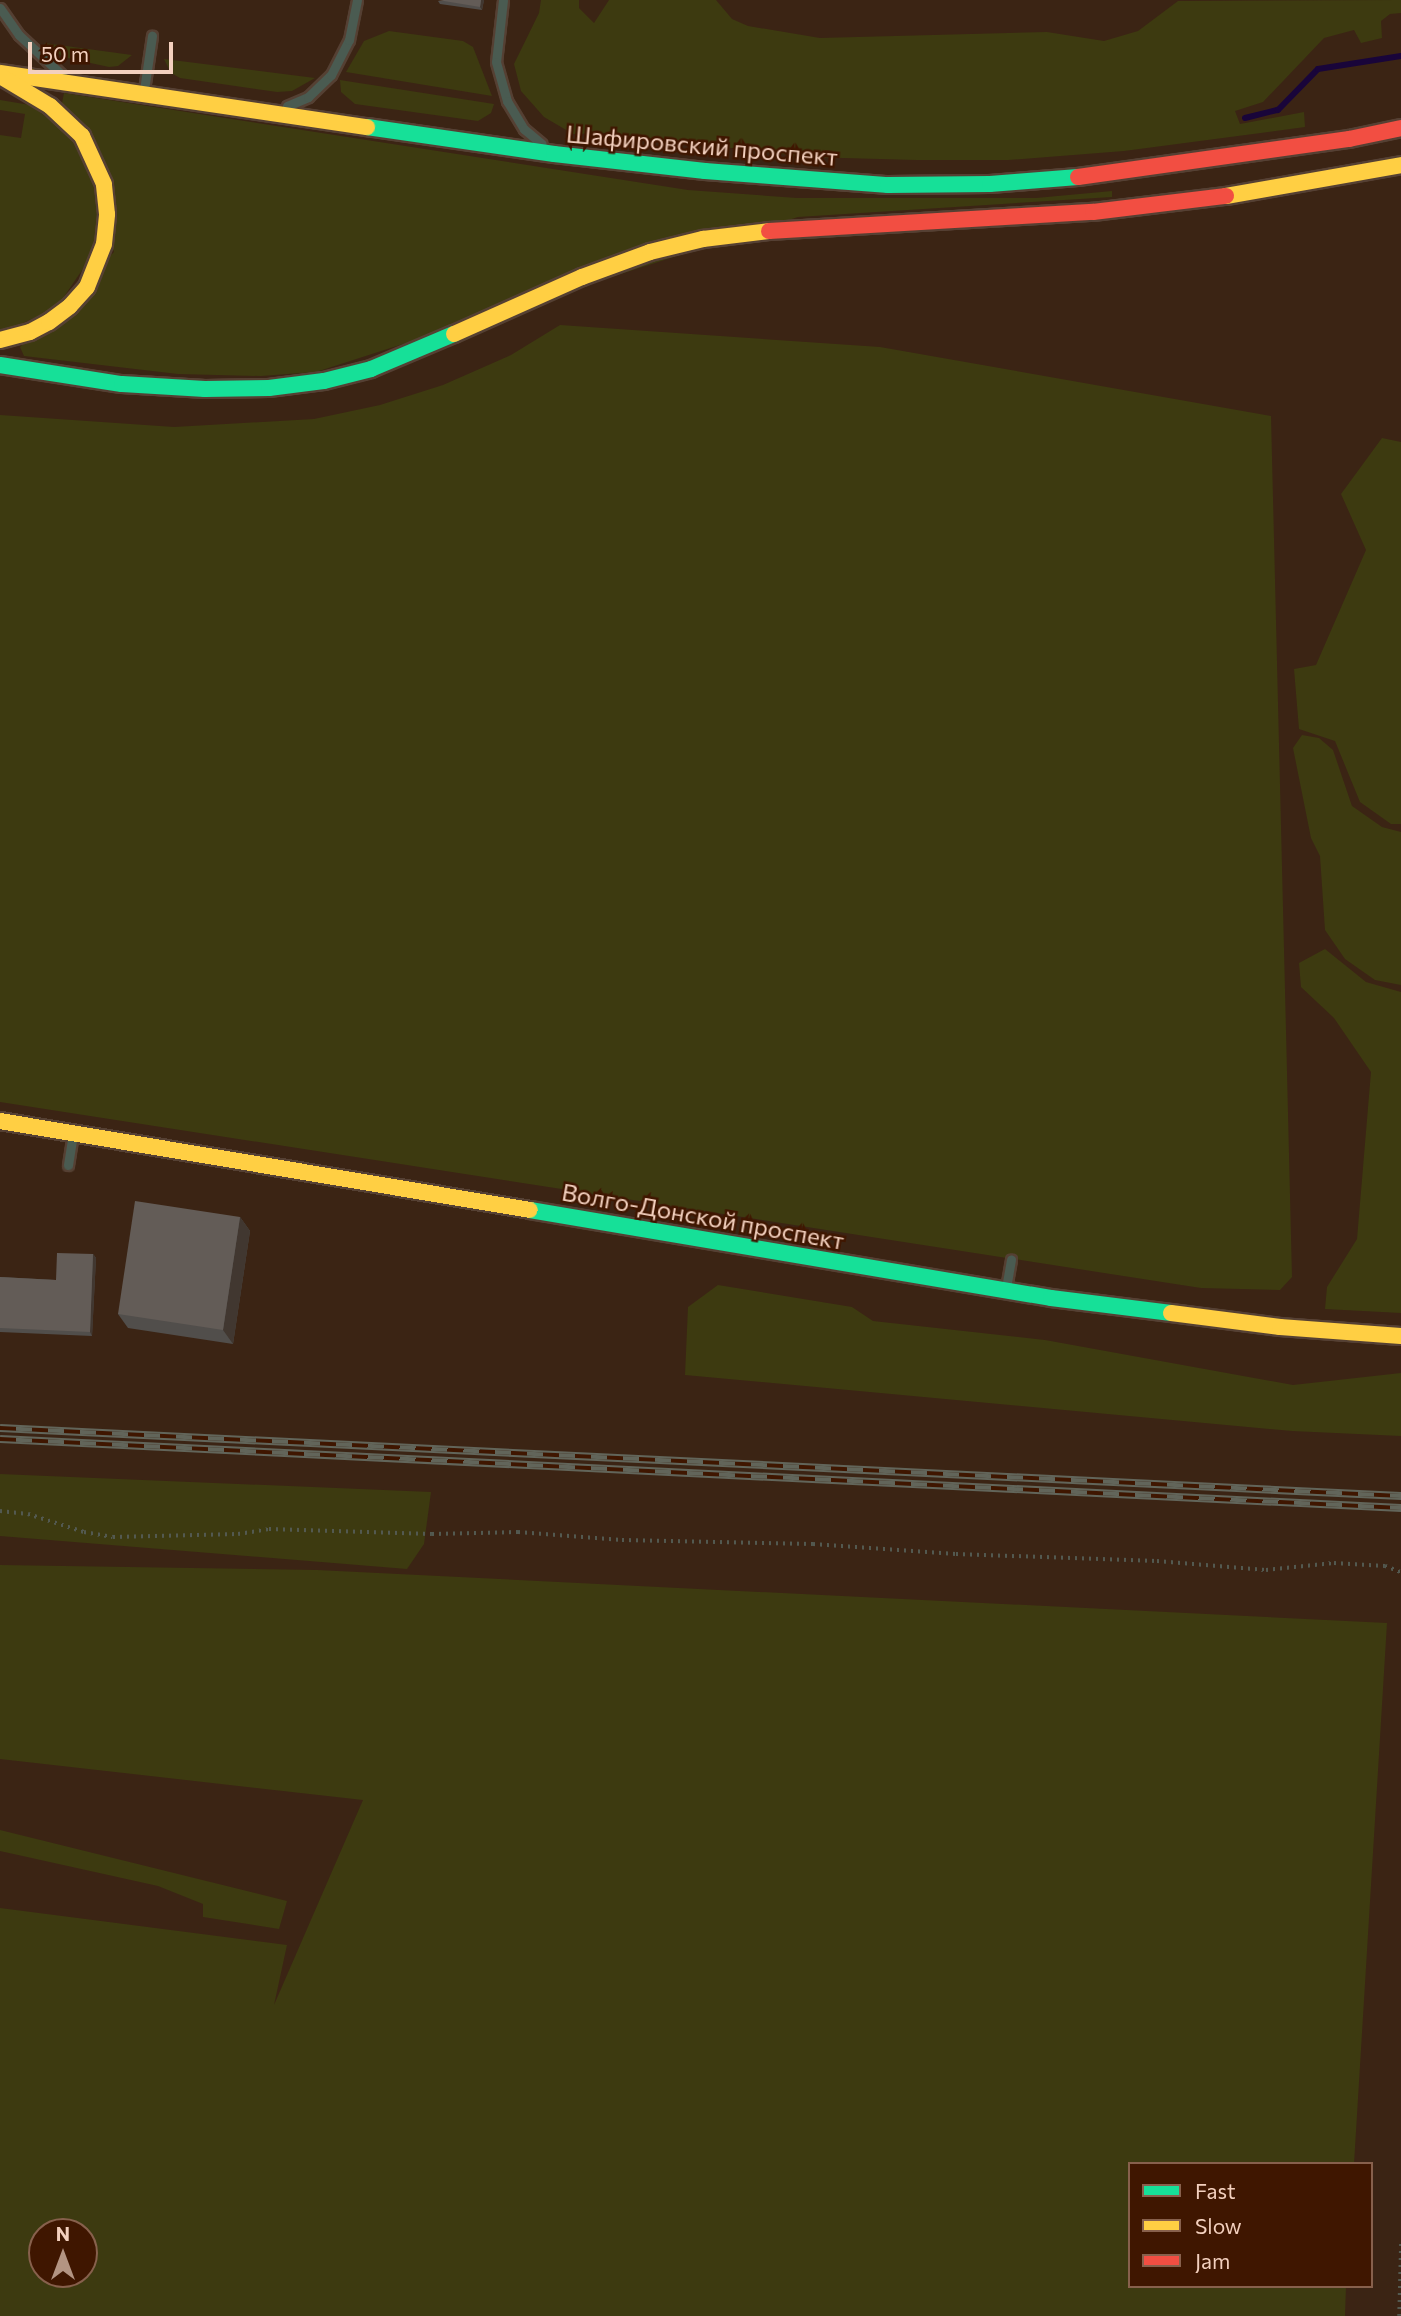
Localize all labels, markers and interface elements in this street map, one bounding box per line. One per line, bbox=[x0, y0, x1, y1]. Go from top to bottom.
scale bar bbox=[32, 28, 177, 72]
text: 50 m bbox=[41, 41, 89, 66]
street label: Шафировский проспект bbox=[565, 119, 839, 171]
street label: Волго-Донской проспект bbox=[560, 1177, 846, 1255]
legend bbox=[1128, 2162, 1373, 2288]
text: Fast bbox=[1195, 2178, 1236, 2203]
text: Slow bbox=[1195, 2213, 1242, 2238]
north arrow bbox=[28, 2218, 98, 2288]
text: N bbox=[56, 2222, 70, 2245]
text: Jam bbox=[1195, 2248, 1230, 2273]

